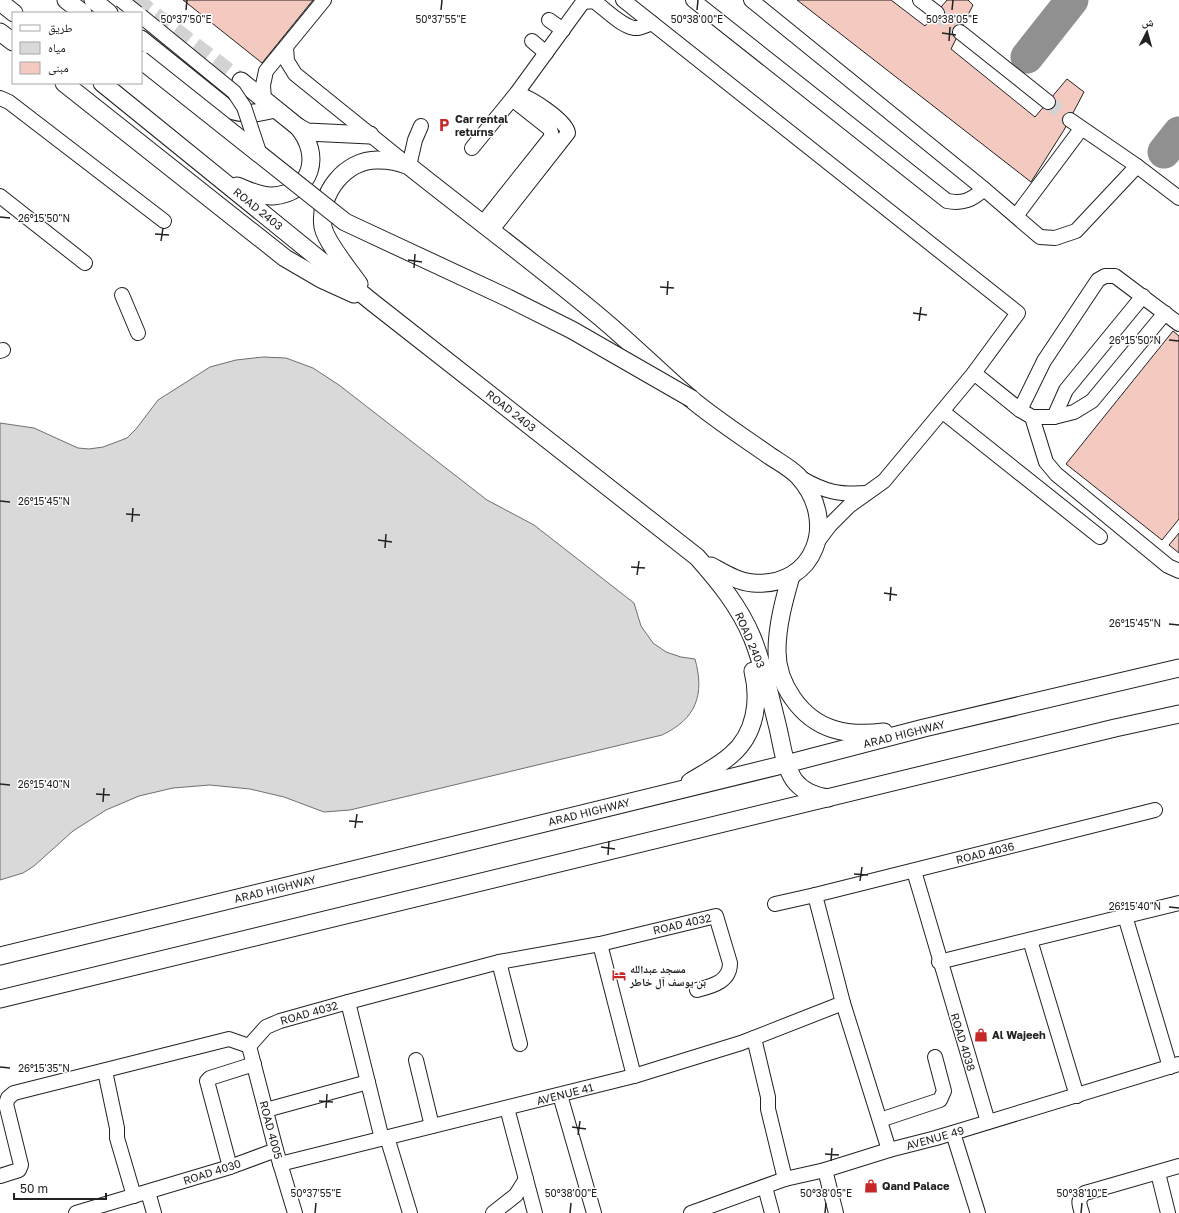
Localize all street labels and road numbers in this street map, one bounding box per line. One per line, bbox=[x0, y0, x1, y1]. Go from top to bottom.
street label: ROAD 2403 bbox=[231, 185, 286, 232]
street label: ROAD 2403 bbox=[484, 387, 539, 434]
street label: ROAD 2403 bbox=[733, 610, 768, 670]
street label: ARAD HIGHWAY bbox=[862, 717, 946, 750]
street label: ARAD HIGHWAY bbox=[547, 795, 631, 828]
street label: ROAD 4036 bbox=[954, 839, 1016, 866]
street label: ARAD HIGHWAY bbox=[233, 872, 317, 905]
street label: ROAD 4032 bbox=[651, 910, 712, 937]
street label: ROAD 4032 bbox=[278, 998, 339, 1027]
street label: ROAD 4038 bbox=[949, 1011, 979, 1073]
street label: AVENUE 41 bbox=[535, 1080, 595, 1107]
street label: ROAD 4005 bbox=[257, 1099, 286, 1161]
street label: AVENUE 49 bbox=[904, 1123, 965, 1152]
street label: ROAD 4030 bbox=[181, 1156, 243, 1187]

